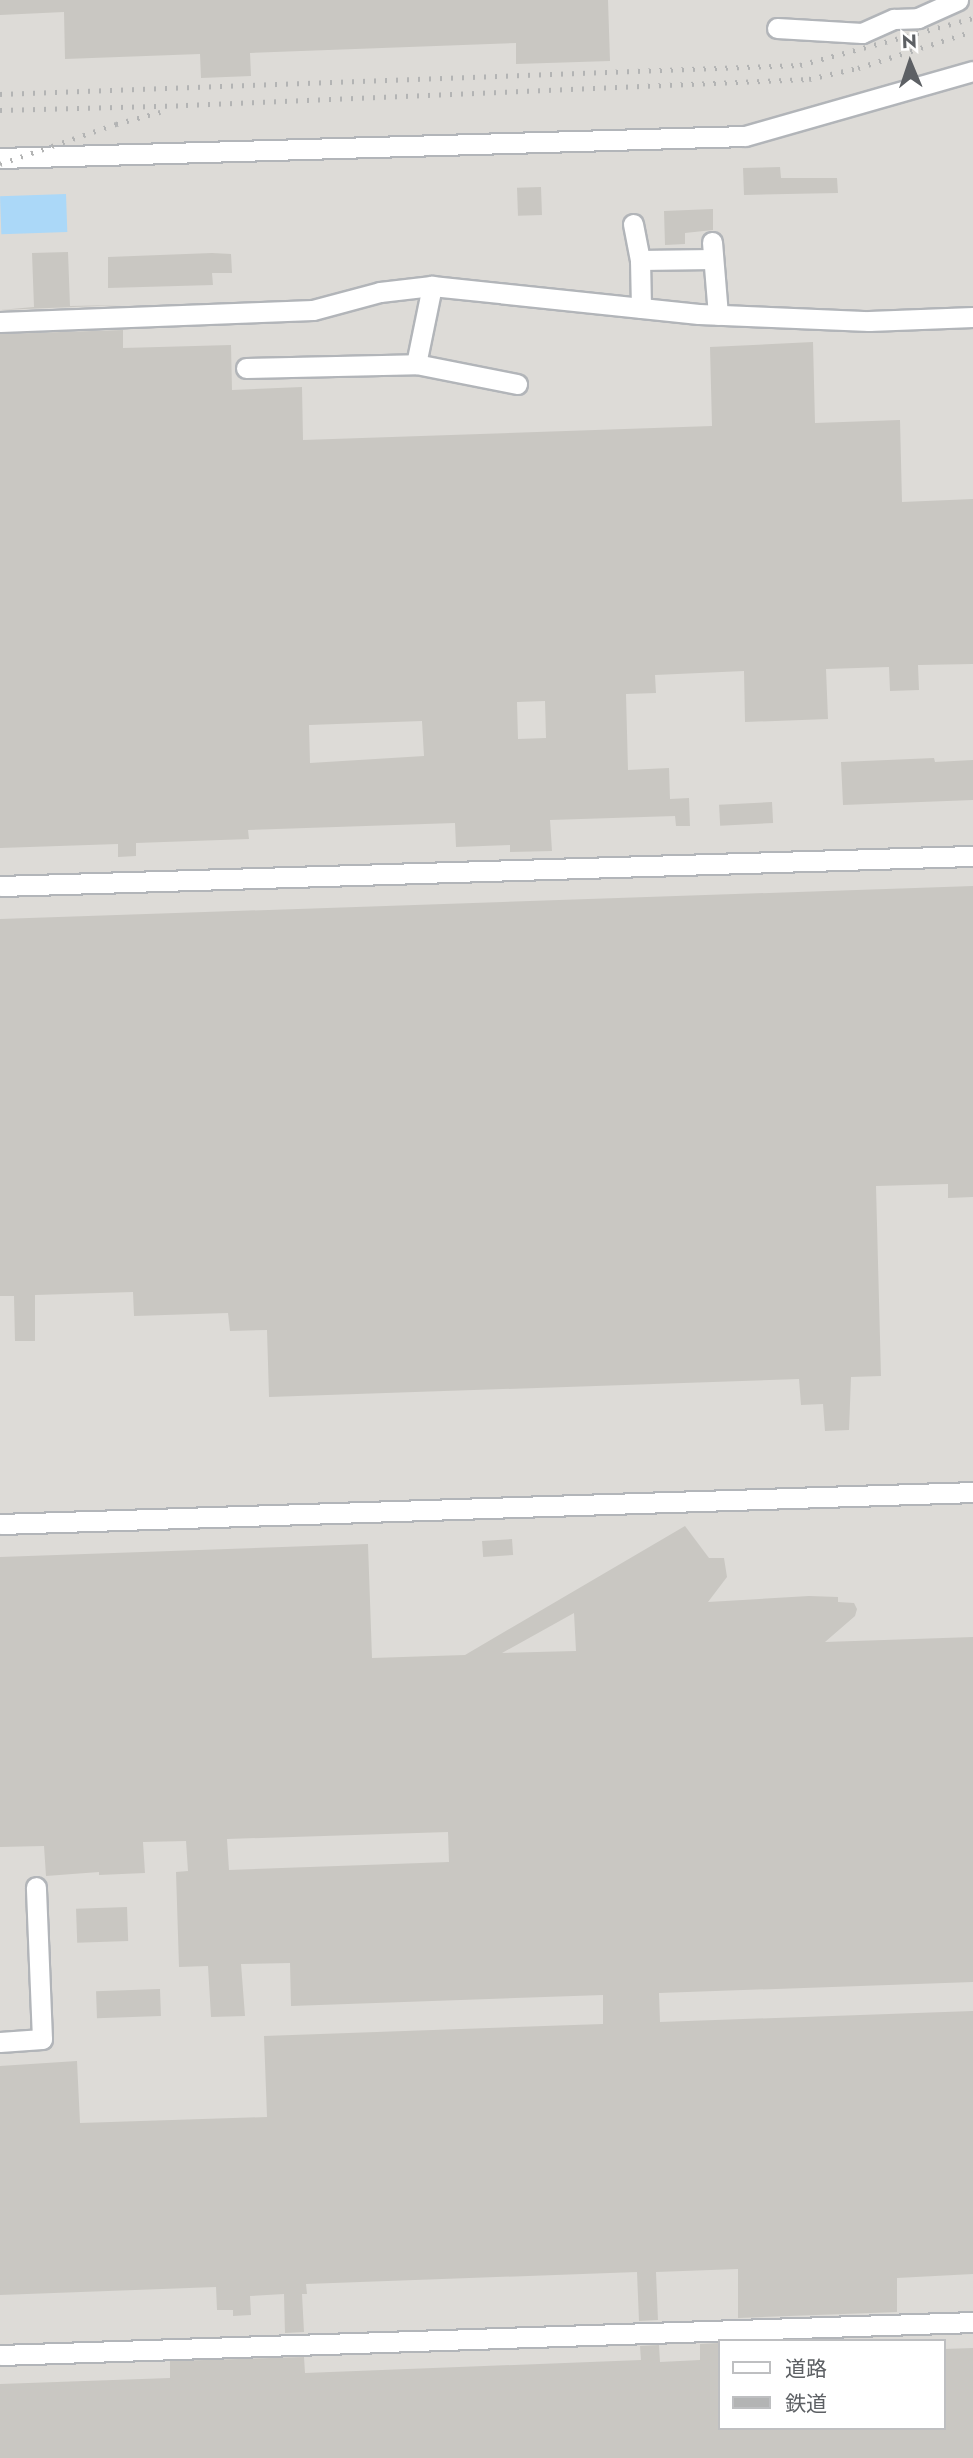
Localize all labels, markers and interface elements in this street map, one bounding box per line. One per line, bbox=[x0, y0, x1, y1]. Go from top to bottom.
north arrow bbox=[875, 28, 945, 98]
text: N bbox=[901, 28, 917, 55]
legend bbox=[718, 2339, 945, 2430]
text: 道路 bbox=[785, 2354, 827, 2384]
text: 鉄道 bbox=[785, 2389, 827, 2419]

